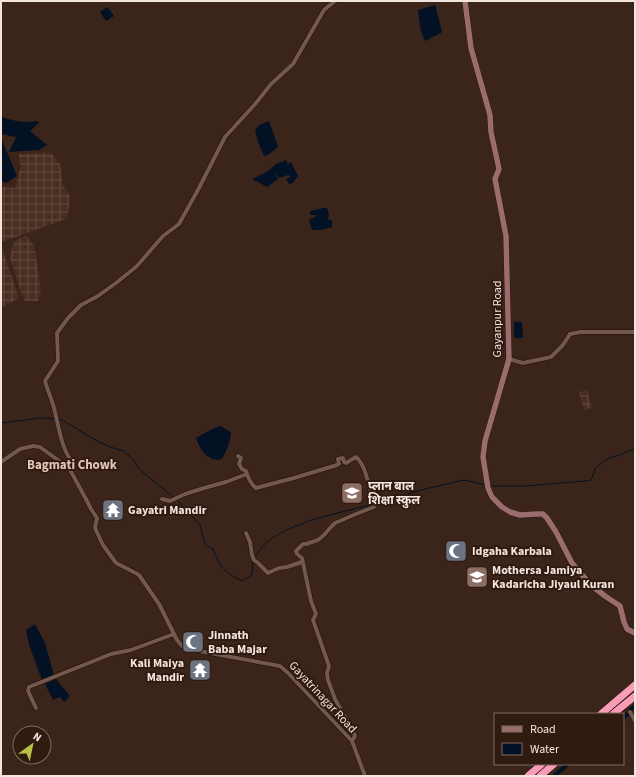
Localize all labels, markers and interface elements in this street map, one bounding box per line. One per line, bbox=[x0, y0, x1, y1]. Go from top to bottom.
street label: Gayanpur Road bbox=[489, 281, 506, 357]
district label: Bagmati Chowk bbox=[27, 456, 118, 474]
place label: प्लान बाल शिक्षा स्कुल bbox=[368, 478, 421, 509]
school or university icon: प्लान बाल शिक्षा स्कुल bbox=[339, 480, 365, 506]
temple icon: Gayatri Mandir bbox=[100, 497, 126, 523]
place label: Gayatri Mandir bbox=[128, 502, 207, 519]
mosque icon: Idgaha Karbala bbox=[443, 538, 469, 564]
place label: Idgaha Karbala bbox=[472, 543, 552, 560]
place label: Mothersa Jamiya Kadaricha Jiyaul Kuran bbox=[492, 562, 614, 593]
school or university icon: Mothersa Jamiya Kadaricha Jiyaul Kuran bbox=[464, 564, 490, 590]
place label: Jinnath Baba Majar bbox=[208, 627, 267, 658]
mosque icon: Jinnath Baba Majar bbox=[180, 629, 206, 655]
place label: Kali Maiya Mandir bbox=[130, 655, 184, 686]
temple icon: Kali Maiya Mandir bbox=[187, 657, 213, 683]
street label: Gayatrinagar Road bbox=[285, 658, 360, 737]
legend bbox=[494, 713, 624, 765]
text: Road bbox=[530, 721, 556, 738]
north arrow bbox=[12, 725, 52, 765]
text: N bbox=[30, 729, 44, 745]
text: Water bbox=[530, 741, 560, 758]

